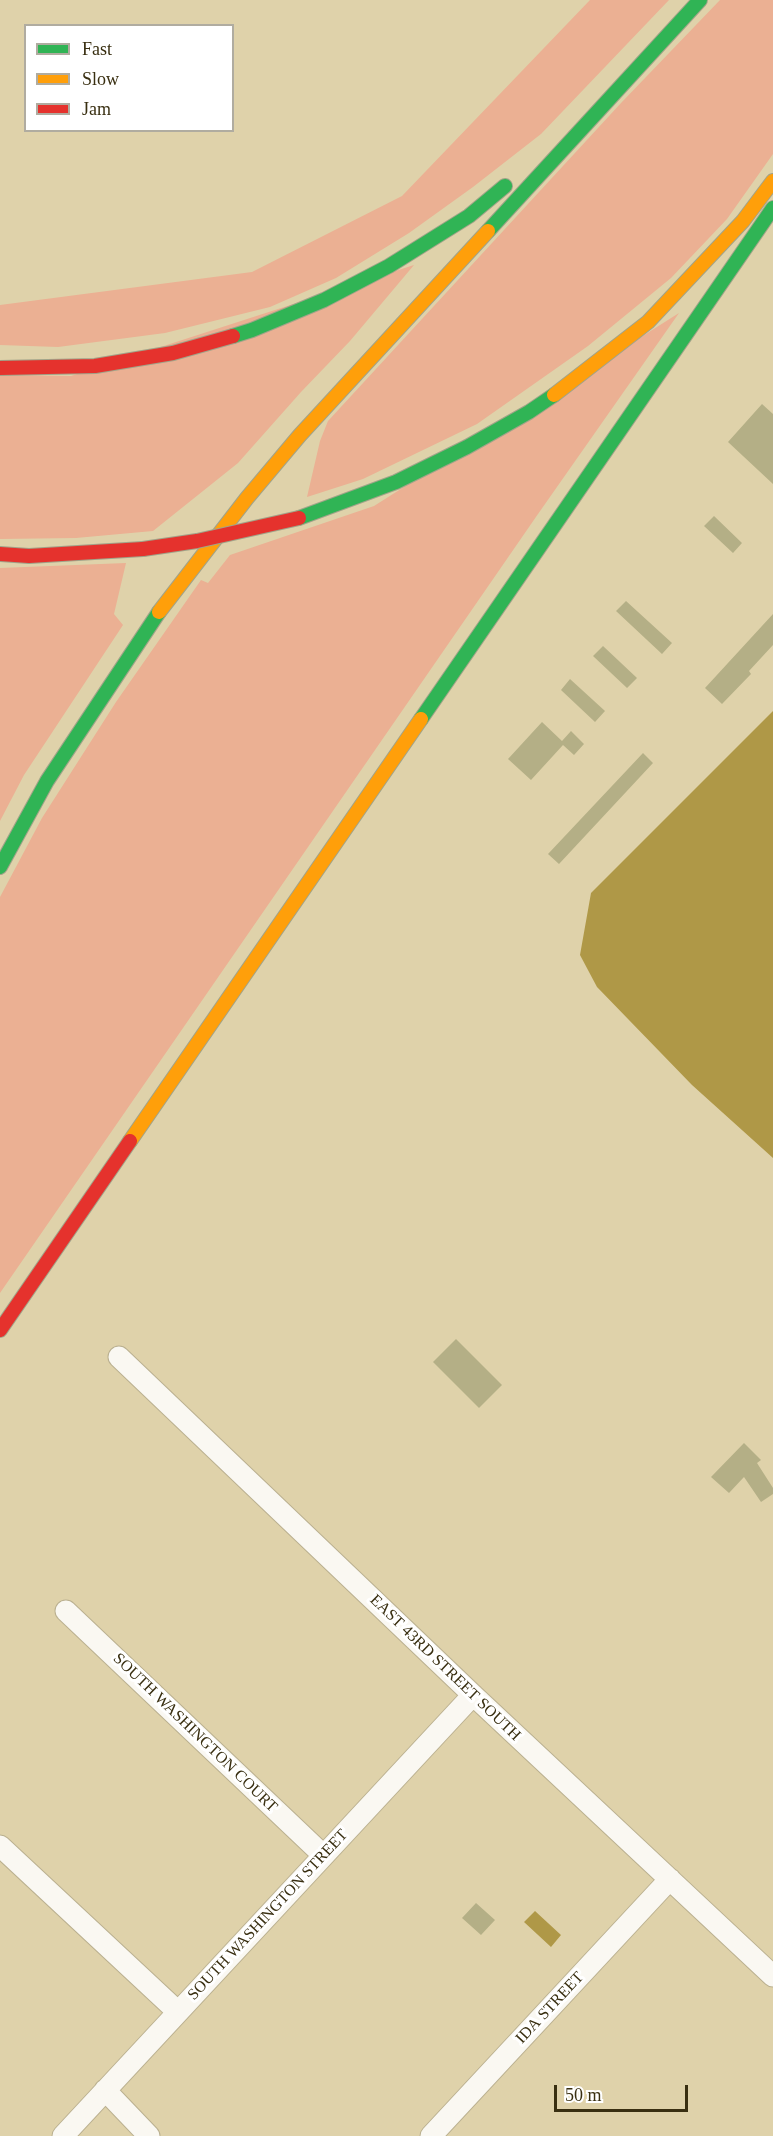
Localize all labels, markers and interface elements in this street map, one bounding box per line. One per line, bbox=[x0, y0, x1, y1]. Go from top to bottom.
legend bbox=[24, 24, 234, 132]
text: Fast bbox=[82, 39, 112, 59]
text: Slow bbox=[82, 69, 119, 89]
text: Jam bbox=[82, 99, 111, 119]
street label: EAST 43RD STREET SOUTH bbox=[366, 1591, 524, 1745]
street label: SOUTH WASHINGTON COURT bbox=[109, 1649, 281, 1817]
street label: SOUTH WASHINGTON STREET bbox=[184, 1826, 352, 2004]
street label: IDA STREET bbox=[512, 1968, 588, 2048]
scale bar bbox=[557, 2073, 690, 2111]
text: 50 m bbox=[565, 2085, 602, 2105]

